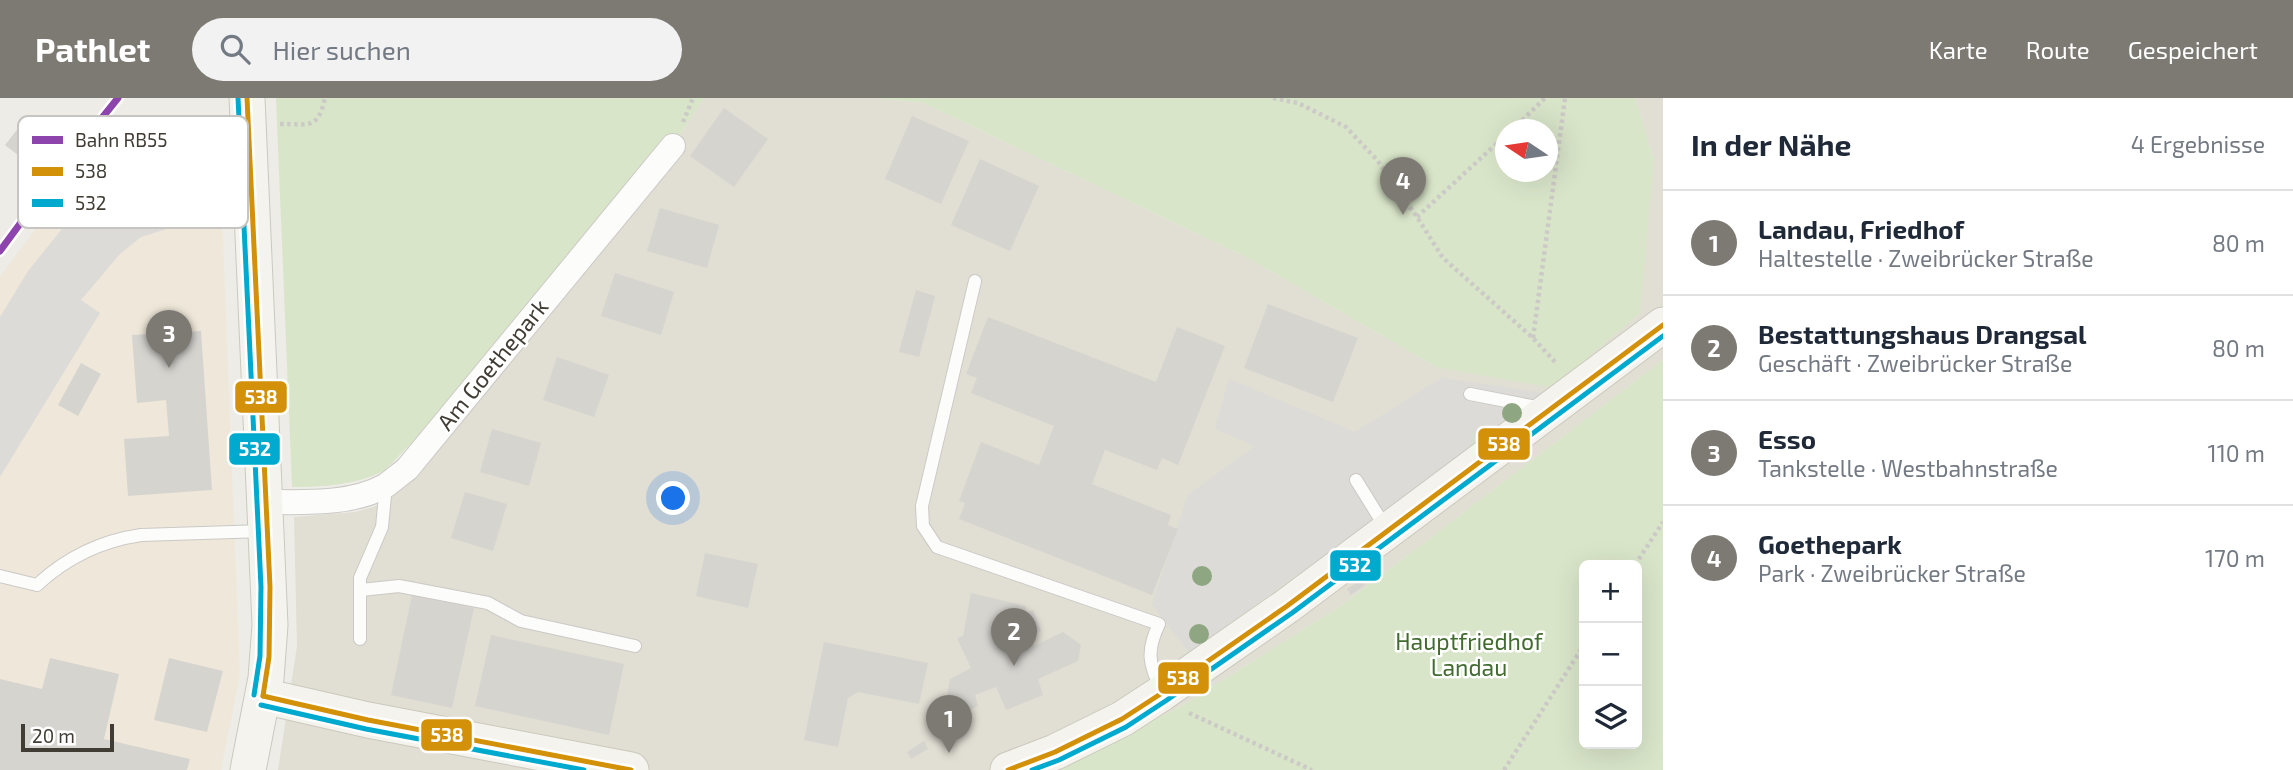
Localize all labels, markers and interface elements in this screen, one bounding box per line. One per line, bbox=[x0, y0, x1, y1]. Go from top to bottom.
search box bbox=[192, 18, 682, 81]
text: Pathlet bbox=[35, 29, 150, 69]
icon: search bbox=[216, 30, 254, 68]
text: Hier suchen bbox=[272, 34, 411, 65]
text: Karte bbox=[1929, 35, 1988, 64]
text: Route bbox=[2026, 35, 2090, 64]
text: Gespeichert bbox=[2128, 35, 2258, 64]
legend bbox=[18, 116, 248, 228]
north arrow bbox=[1495, 119, 1558, 182]
text: In der Nähe bbox=[1691, 126, 1852, 162]
text: Bahn RB55 bbox=[75, 128, 167, 151]
text: 4 Ergebnisse bbox=[2131, 130, 2265, 158]
pin: 4 bbox=[1380, 157, 1426, 215]
text: 538 bbox=[75, 159, 107, 182]
text: 532 bbox=[75, 191, 106, 214]
text: Landau, Friedhof bbox=[1758, 213, 1964, 244]
text: 1 bbox=[1709, 229, 1719, 257]
text: 80 m bbox=[2212, 229, 2265, 257]
text: Haltestelle · Zweibrücker Straße bbox=[1758, 244, 2094, 272]
street label: Am Goethepark bbox=[431, 292, 554, 435]
pin: 3 bbox=[146, 310, 192, 368]
text: Bestattungshaus Drangsal bbox=[1758, 318, 2087, 349]
text: 2 bbox=[1707, 334, 1721, 362]
text: 80 m bbox=[2212, 334, 2265, 362]
text: Geschäft · Zweibrücker Straße bbox=[1758, 349, 2072, 377]
line badge: 538 bbox=[234, 380, 288, 414]
text: 538 bbox=[244, 385, 278, 408]
text: Esso bbox=[1758, 423, 1816, 454]
line badge: 538 bbox=[1477, 427, 1531, 461]
line badge: 532 bbox=[228, 432, 281, 466]
text: 538 bbox=[1487, 432, 1521, 455]
text: 532 bbox=[239, 437, 271, 460]
text: 3 bbox=[1707, 439, 1721, 467]
text: 110 m bbox=[2208, 439, 2265, 467]
text: Tankstelle · Westbahnstraße bbox=[1758, 454, 2058, 482]
your location bbox=[656, 481, 690, 515]
text: Goethepark bbox=[1758, 528, 1902, 559]
text: 4 bbox=[1707, 544, 1721, 572]
text: 170 m bbox=[2205, 544, 2265, 572]
line badge: 532 bbox=[1329, 549, 1382, 582]
text: 532 bbox=[1339, 553, 1371, 576]
text: Park · Zweibrücker Straße bbox=[1758, 559, 2026, 587]
map controls bbox=[1579, 560, 1642, 749]
button: + bbox=[1579, 560, 1642, 623]
pin: 2 bbox=[991, 608, 1037, 666]
button: − bbox=[1579, 623, 1642, 686]
park label: Hauptfriedhof Landau bbox=[1395, 627, 1544, 681]
line badge: 538 bbox=[1157, 661, 1210, 695]
text: 538 bbox=[1166, 666, 1200, 689]
button: layers bbox=[1579, 686, 1642, 749]
pin: 1 bbox=[926, 695, 972, 753]
line badge: 538 bbox=[420, 718, 473, 752]
scale bar bbox=[21, 721, 114, 753]
text: 538 bbox=[430, 723, 464, 746]
text: 20 m bbox=[32, 724, 75, 747]

